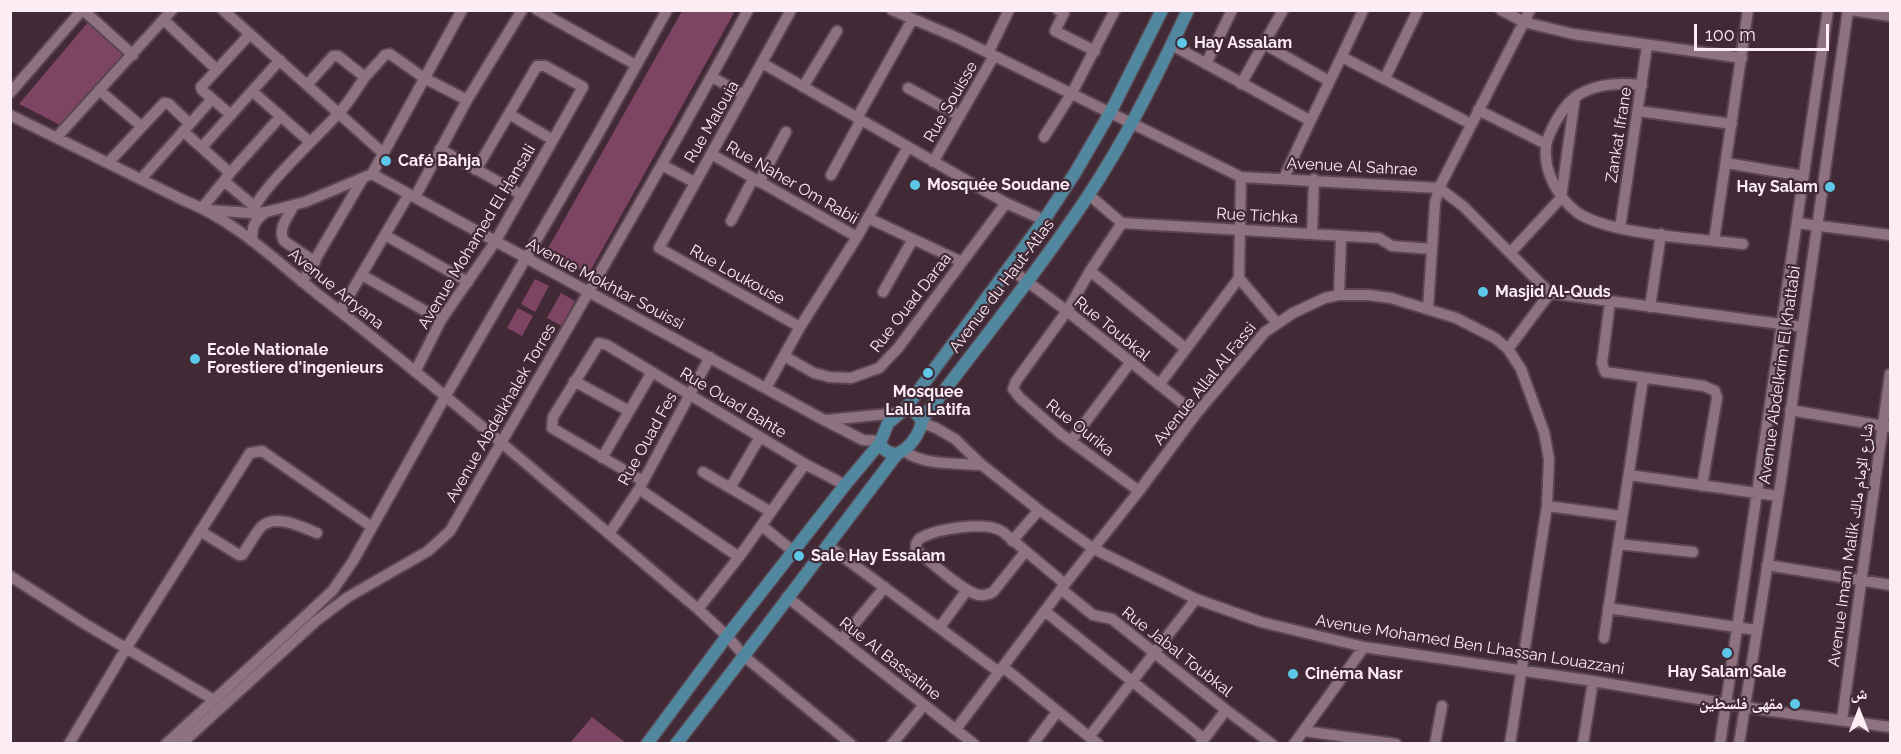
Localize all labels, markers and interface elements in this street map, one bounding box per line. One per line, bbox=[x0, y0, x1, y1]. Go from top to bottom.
scale bar bbox=[1697, 12, 1832, 50]
text: 100 m bbox=[1705, 24, 1756, 45]
place label: Hay Assalam bbox=[1194, 33, 1292, 53]
marker: Hay Assalam bbox=[1175, 36, 1189, 50]
street label: Rue Souisse bbox=[920, 58, 982, 146]
street label: Rue Malouia bbox=[681, 78, 743, 166]
street label: Zankat Ifrane bbox=[1602, 86, 1636, 184]
street label: Rue Naher Om Rabii bbox=[723, 137, 861, 229]
street label: Avenue Mohamed El Hansali bbox=[414, 141, 540, 333]
place label: Café Bahja bbox=[398, 151, 480, 171]
marker: Café Bahja bbox=[379, 154, 393, 168]
street label: Avenue Al Sahrae bbox=[1286, 154, 1418, 180]
place label: Mosquée Soudane bbox=[927, 175, 1069, 195]
place label: Hay Salam bbox=[1737, 177, 1818, 197]
marker: Mosquée Soudane bbox=[908, 178, 922, 192]
marker: Hay Salam bbox=[1823, 180, 1837, 194]
street label: Rue Tichka bbox=[1216, 204, 1298, 228]
street label: Avenue du Haut-Atlas bbox=[945, 215, 1059, 357]
street label: Avenue Mokhtar Souissi bbox=[523, 234, 687, 334]
street label: Rue Loukouse bbox=[686, 241, 788, 309]
street label: Avenue Arryana bbox=[284, 245, 388, 333]
street label: Rue Ouad Daraa bbox=[866, 250, 956, 356]
street label: Avenue Abdelkrim El Khattabi bbox=[1755, 265, 1805, 485]
place label: Masjid Al-Quds bbox=[1495, 282, 1611, 302]
marker: Masjid Al-Quds bbox=[1476, 285, 1490, 299]
street label: Rue Toubkal bbox=[1070, 293, 1154, 365]
street label: Avenue Allal Al Fassi bbox=[1150, 319, 1260, 449]
street label: Avenue Abdelkhalek Torres bbox=[442, 320, 560, 506]
place label: Ecole Nationale Forestiere d'ingenieurs bbox=[207, 340, 383, 378]
marker: Ecole Nationale Forestiere d'ingenieurs bbox=[188, 352, 202, 366]
street label: Rue Ouad Bahte bbox=[676, 364, 790, 442]
marker: Mosquee Lalla Latifa bbox=[921, 366, 935, 380]
place label: Mosquee Lalla Latifa bbox=[885, 382, 971, 420]
street label: Rue Ouad Fes bbox=[614, 389, 682, 489]
street label: Rue Ourika bbox=[1042, 395, 1118, 461]
street label: Avenue Imam Malik شارع الإمام مالك bbox=[1824, 422, 1878, 668]
place label: Sale Hay Essalam bbox=[811, 546, 945, 566]
marker: Sale Hay Essalam bbox=[792, 549, 806, 563]
street label: Rue Jabal Toubkal bbox=[1118, 603, 1236, 701]
street label: Avenue Mohamed Ben Lhassan Louazzani bbox=[1314, 611, 1626, 679]
street label: Rue Al Bassatine bbox=[835, 613, 945, 705]
marker: Hay Salam Sale bbox=[1720, 646, 1734, 660]
place label: Hay Salam Sale bbox=[1668, 662, 1786, 682]
place label: Cinéma Nasr bbox=[1305, 664, 1403, 684]
marker: Cinéma Nasr bbox=[1286, 667, 1300, 681]
north arrow bbox=[1829, 682, 1889, 742]
text: ش bbox=[1851, 684, 1867, 703]
place label: مقهى فلسطين bbox=[1699, 694, 1783, 714]
marker: مقهى فلسطين bbox=[1788, 697, 1802, 711]

